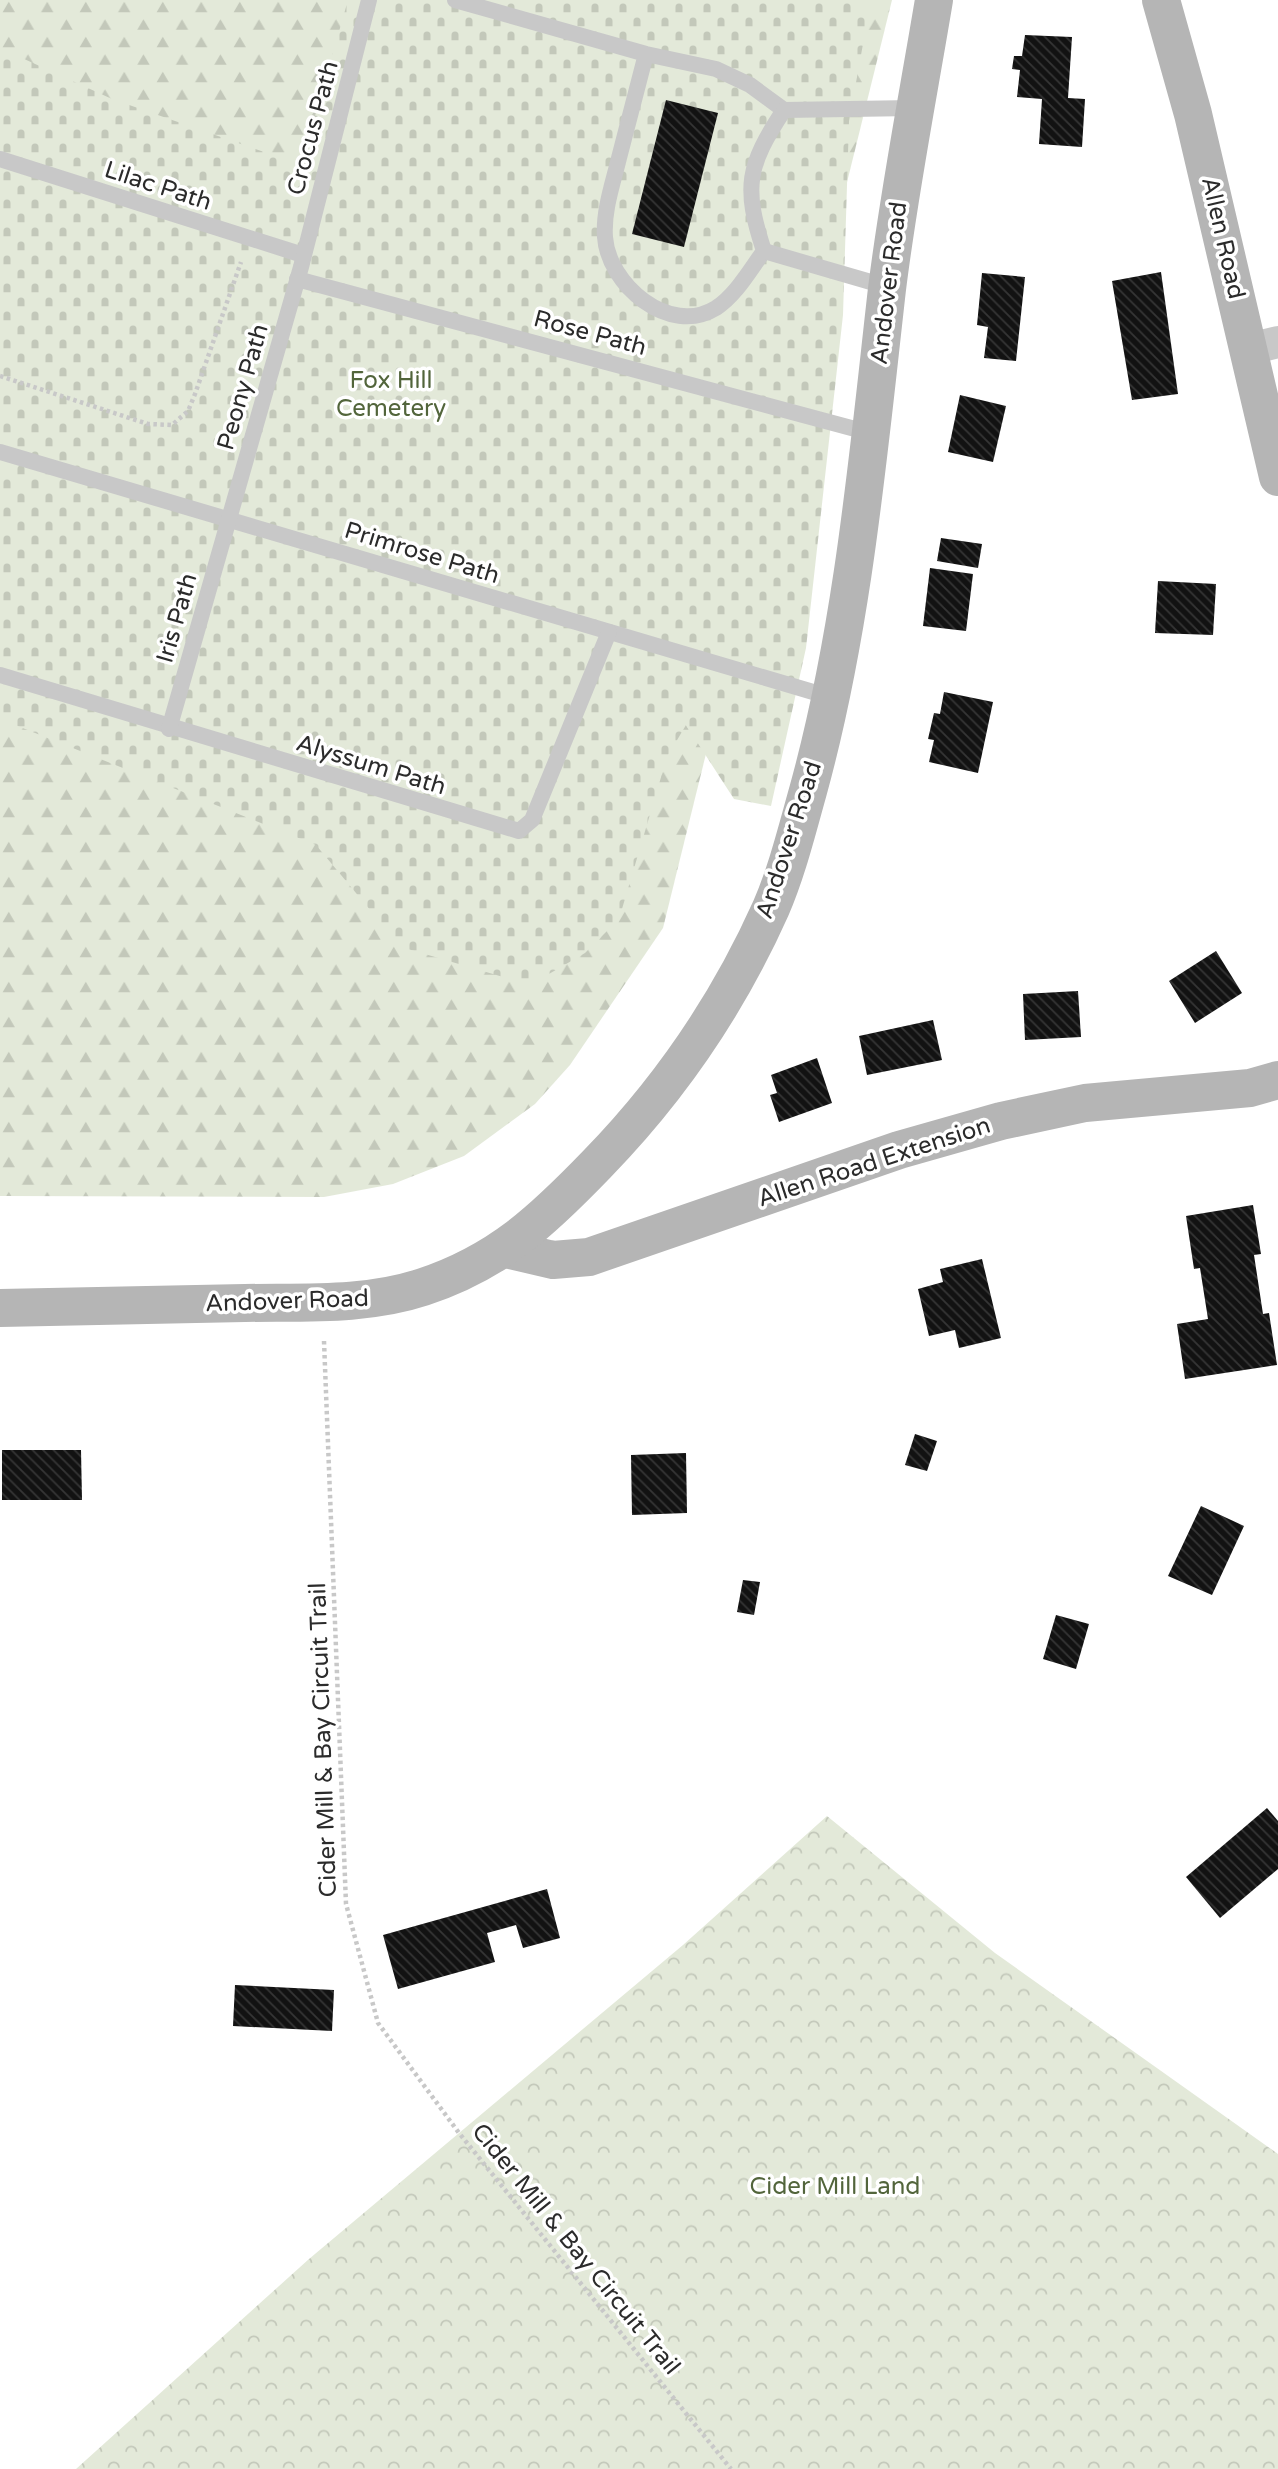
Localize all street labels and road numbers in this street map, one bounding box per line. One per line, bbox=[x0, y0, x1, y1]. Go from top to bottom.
street label: Crocus Path bbox=[281, 58, 345, 198]
street label: Lilac Path bbox=[101, 155, 215, 217]
street label: Allen Road bbox=[1195, 174, 1251, 302]
street label: Andover Road bbox=[865, 200, 913, 366]
street label: Rose Path bbox=[530, 304, 650, 362]
street label: Peony Path bbox=[211, 321, 275, 453]
street label: Primrose Path bbox=[341, 516, 503, 590]
street label: Iris Path bbox=[150, 570, 204, 666]
street label: Alyssum Path bbox=[293, 728, 449, 802]
street label: Andover Road bbox=[750, 758, 828, 922]
street label: Allen Road Extension bbox=[754, 1111, 994, 1213]
street label: Andover Road bbox=[205, 1284, 369, 1318]
street label: Cider Mill & Bay Circuit Trail bbox=[303, 1582, 343, 1898]
street label: Cider Mill & Bay Circuit Trail bbox=[466, 2118, 686, 2380]

